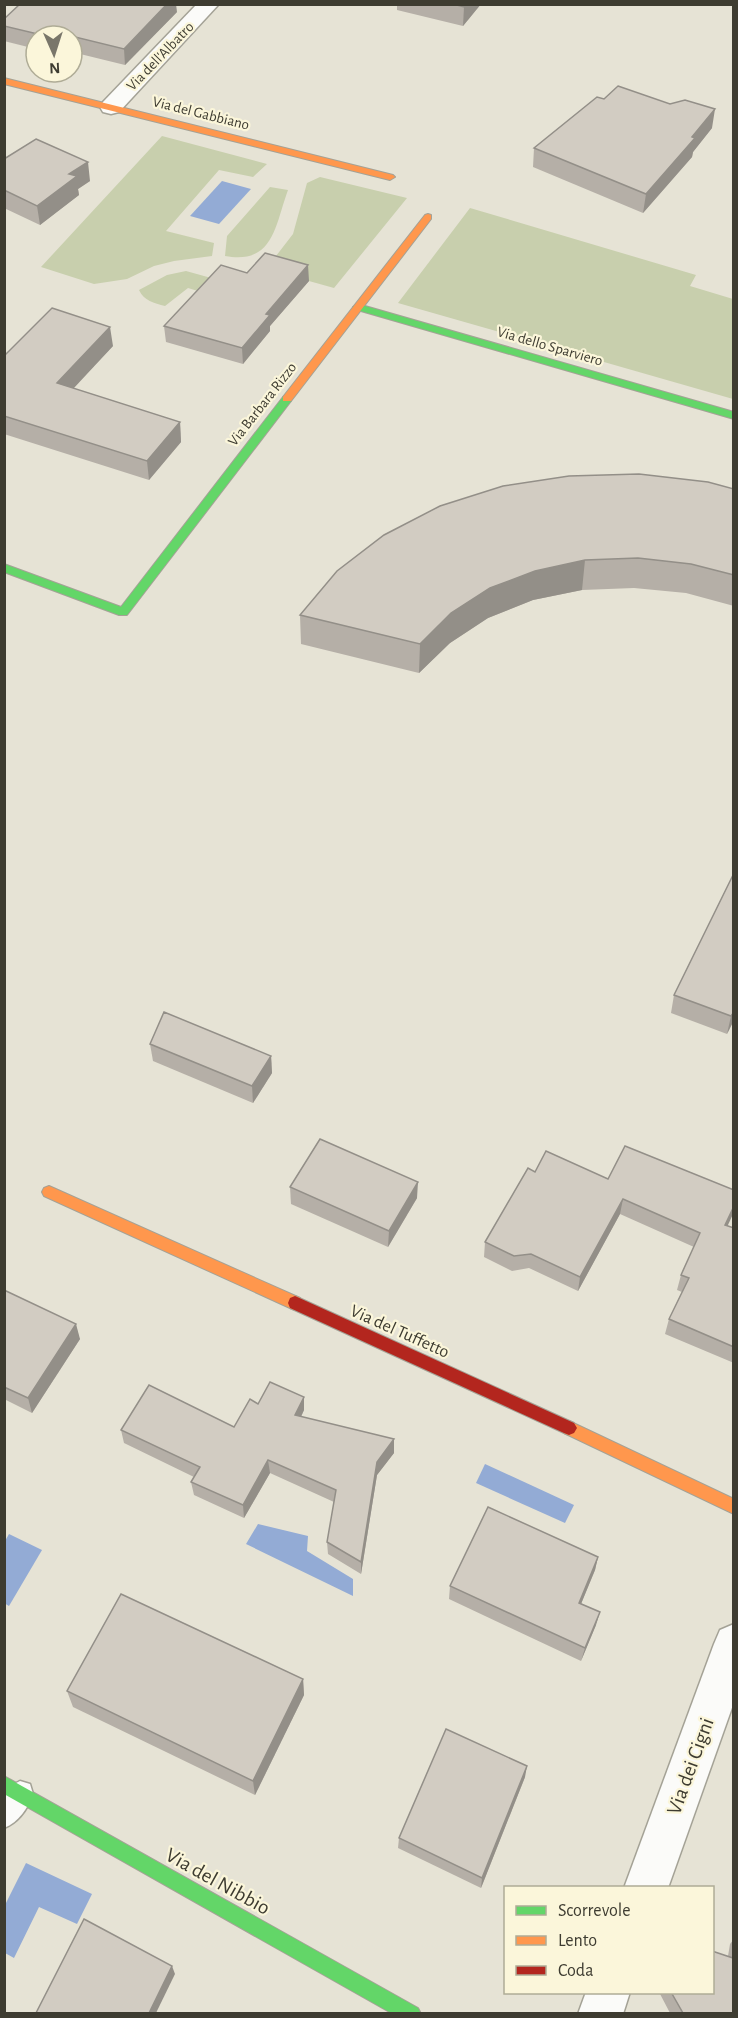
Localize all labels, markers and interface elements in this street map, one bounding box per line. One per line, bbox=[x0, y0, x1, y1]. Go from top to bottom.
street label: Via dell'Albatro bbox=[124, 19, 197, 94]
north arrow bbox=[24, 24, 84, 84]
text: N bbox=[49, 60, 61, 76]
street label: Via del Gabbiano bbox=[151, 94, 251, 133]
street label: Via dello Sparviero bbox=[495, 324, 604, 369]
street label: Via Barbara Rizzo bbox=[225, 360, 299, 449]
street label: Via del Tuffetto bbox=[347, 1302, 452, 1362]
street label: Via dei Cigni bbox=[663, 1715, 718, 1817]
street label: Via del Nibbio bbox=[162, 1844, 273, 1919]
legend bbox=[504, 1886, 714, 1994]
text: Scorrevole bbox=[558, 1902, 631, 1920]
text: Lento bbox=[558, 1932, 597, 1950]
text: Coda bbox=[558, 1962, 593, 1980]

